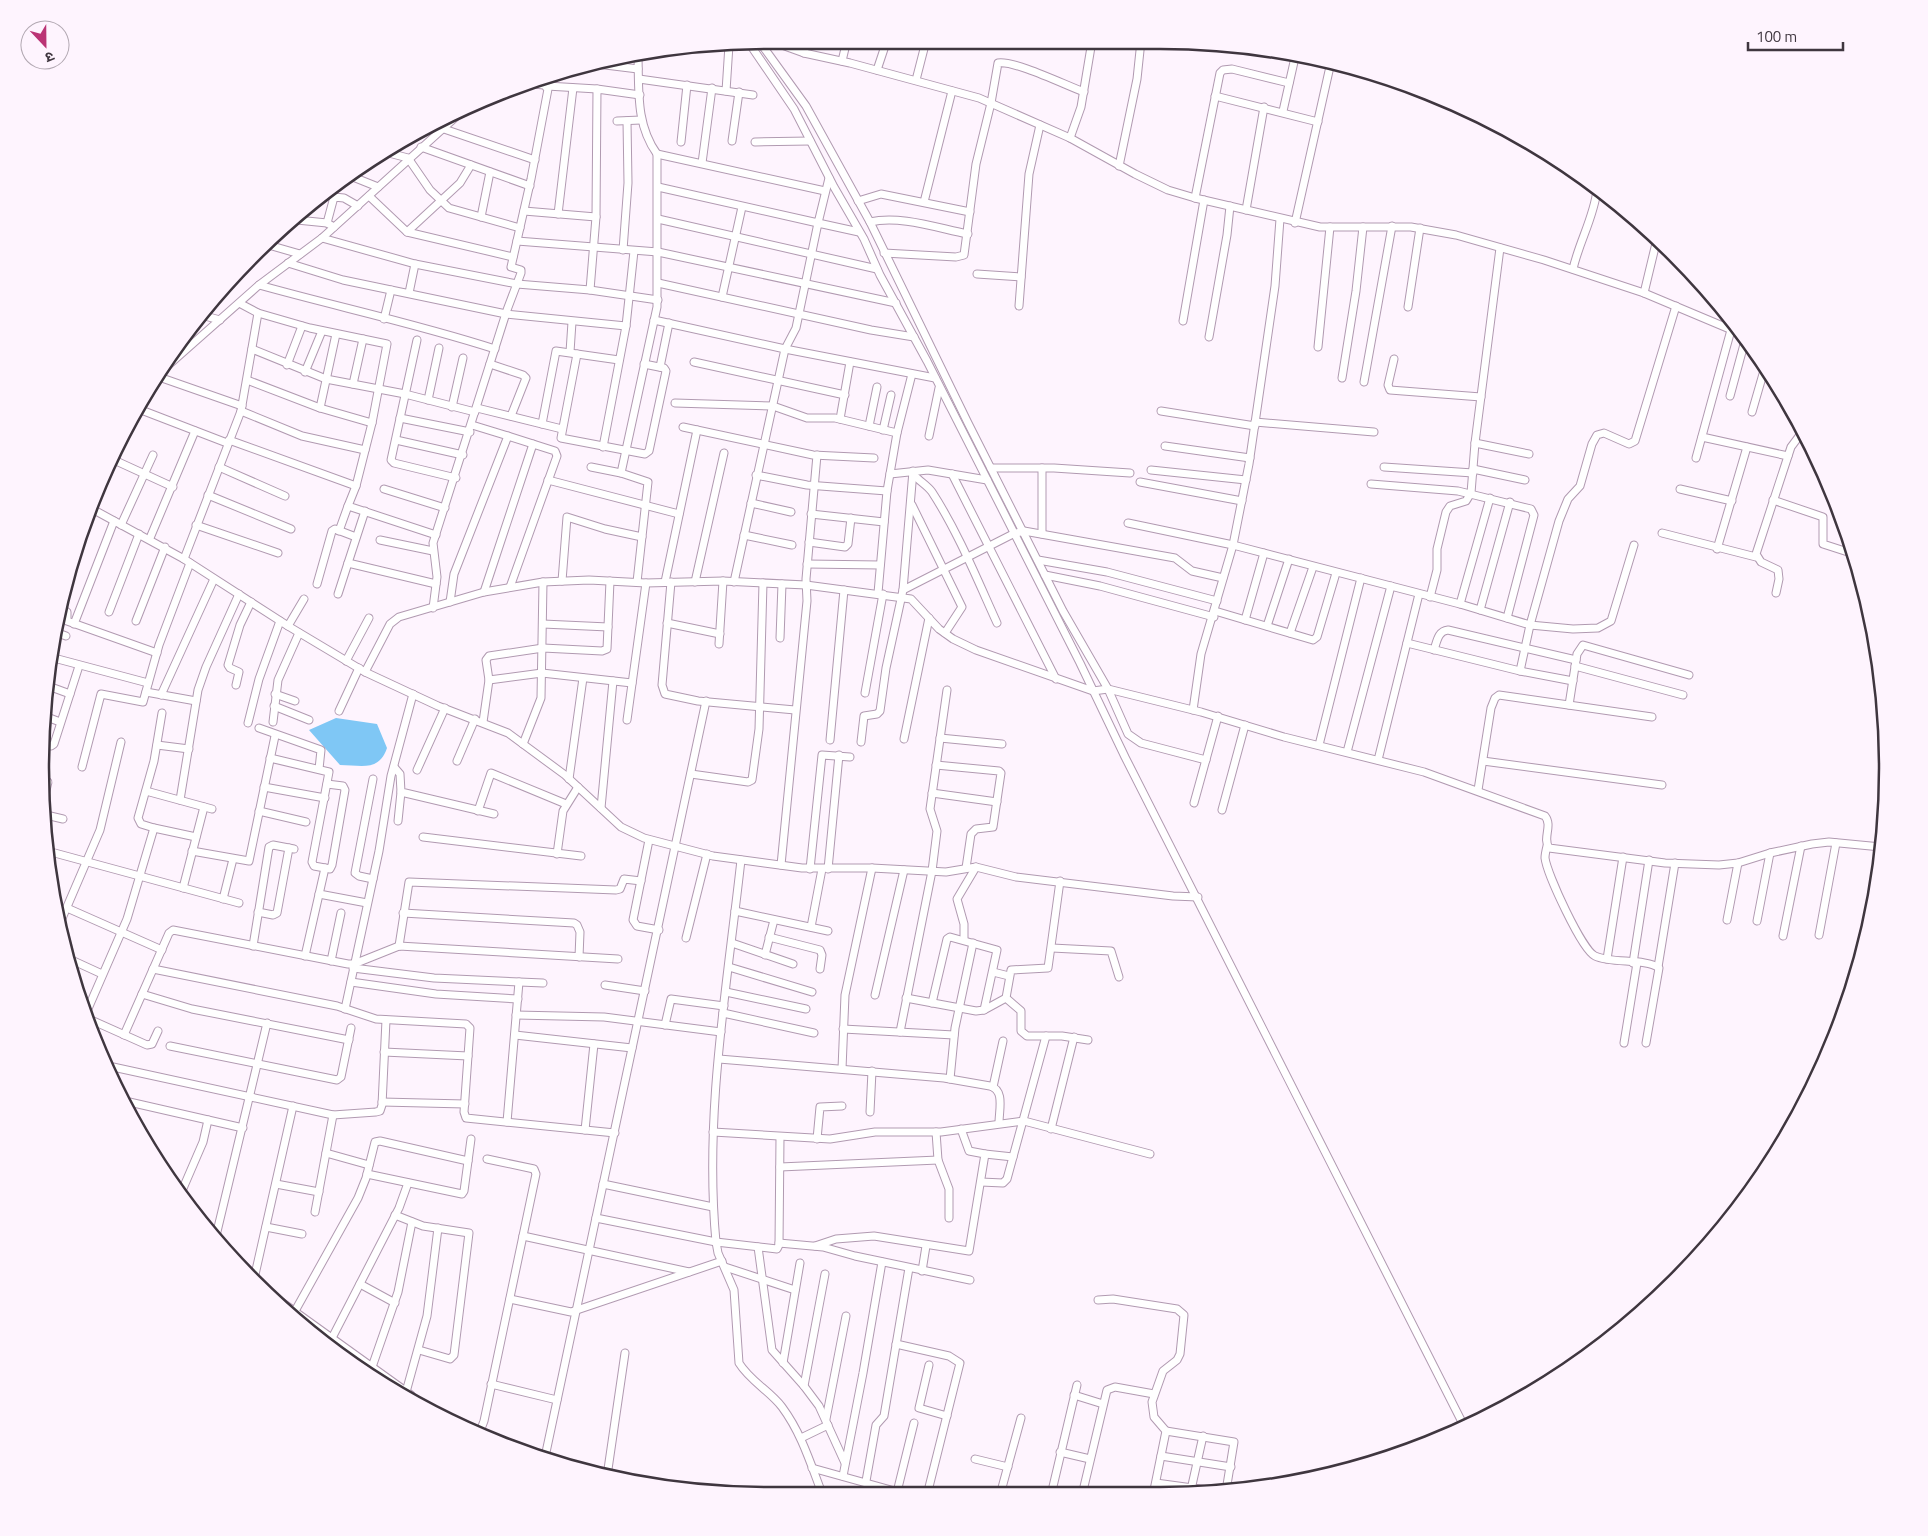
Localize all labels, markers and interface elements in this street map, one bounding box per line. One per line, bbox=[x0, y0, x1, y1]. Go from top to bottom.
north arrow bbox=[20, 20, 70, 70]
scale bar bbox=[1748, 20, 1843, 52]
text: 100 m bbox=[1756, 25, 1797, 48]
text: उ bbox=[42, 46, 58, 69]

